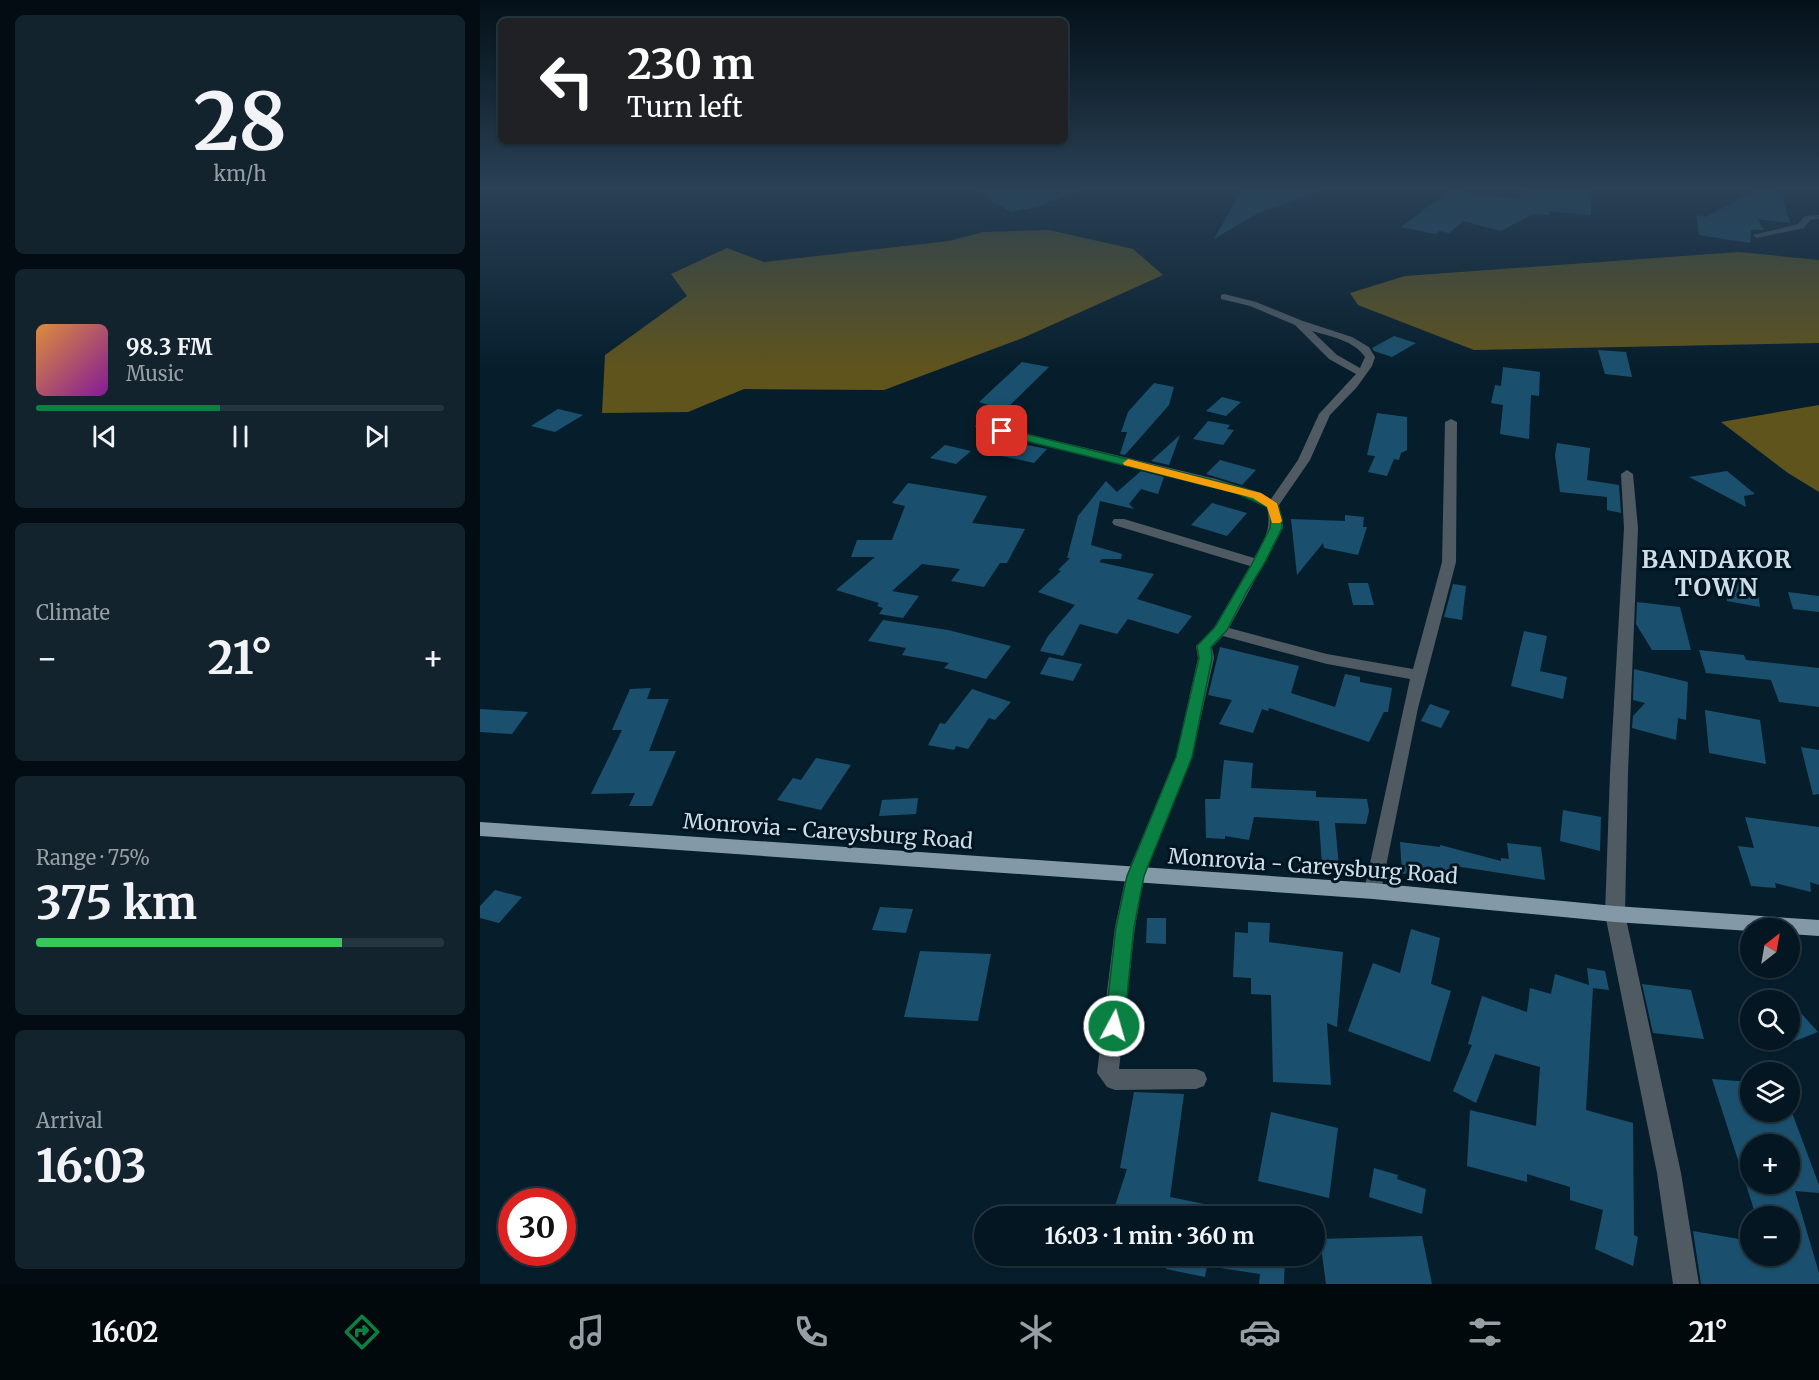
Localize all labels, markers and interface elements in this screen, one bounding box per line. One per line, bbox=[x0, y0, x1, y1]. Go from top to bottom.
text: 230 m bbox=[627, 38, 754, 90]
icon: left bbox=[528, 42, 606, 120]
text: 28 bbox=[193, 73, 287, 171]
text: Turn left bbox=[627, 90, 742, 124]
text: km/h bbox=[214, 161, 266, 186]
text: 98.3 FM bbox=[126, 333, 212, 361]
text: Music bbox=[126, 361, 184, 386]
pin bbox=[976, 405, 1027, 456]
icon: arrive bbox=[985, 414, 1018, 447]
icon: previous bbox=[88, 420, 121, 453]
icon: pause bbox=[224, 420, 257, 453]
icon: next bbox=[360, 420, 393, 453]
district label: BANDAKOR TOWN bbox=[1641, 544, 1793, 603]
text: Climate bbox=[36, 600, 110, 625]
text: 21° bbox=[207, 630, 273, 686]
text: − bbox=[36, 638, 58, 679]
text: + bbox=[422, 638, 444, 679]
street label: Monrovia - Careysburg Road bbox=[682, 807, 974, 855]
street label: Monrovia - Careysburg Road bbox=[1167, 842, 1459, 890]
text: Range · 75% bbox=[36, 845, 150, 870]
text: 375 km bbox=[36, 875, 197, 931]
north arrow bbox=[1740, 918, 1800, 978]
map controls bbox=[1740, 918, 1800, 1266]
button: search bbox=[1740, 990, 1800, 1050]
position arrow bbox=[1082, 994, 1146, 1058]
button: layers bbox=[1740, 1062, 1800, 1122]
text: Arrival bbox=[36, 1108, 103, 1133]
button: + bbox=[1740, 1134, 1800, 1194]
text: 16:03 bbox=[36, 1138, 147, 1194]
speed limit sign: 30 bbox=[498, 1188, 576, 1266]
button: − bbox=[1740, 1206, 1800, 1266]
text: 16:03 · 1 min · 360 m bbox=[1045, 1222, 1254, 1250]
icon: directions bbox=[341, 1311, 383, 1353]
icon: music bbox=[566, 1311, 608, 1353]
icon: phone bbox=[790, 1311, 832, 1353]
icon: climate bbox=[1015, 1311, 1057, 1353]
icon: car bbox=[1239, 1311, 1281, 1353]
icon: filters bbox=[1464, 1311, 1506, 1353]
text: 16:02 bbox=[91, 1315, 158, 1349]
text: 21° bbox=[1689, 1315, 1728, 1349]

